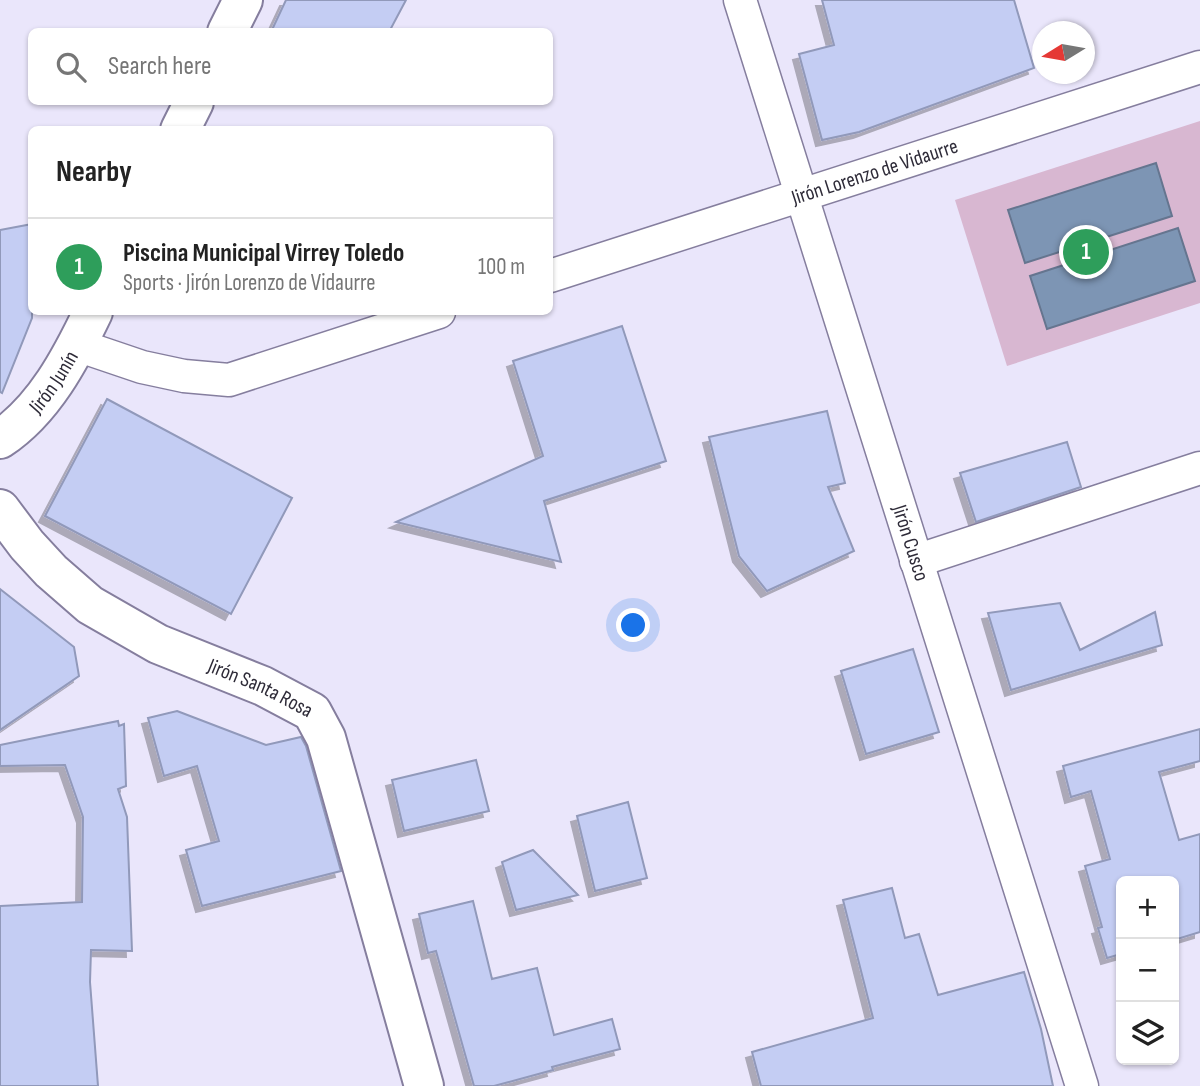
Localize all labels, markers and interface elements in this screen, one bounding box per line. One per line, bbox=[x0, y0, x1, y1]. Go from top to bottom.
north arrow bbox=[1032, 21, 1095, 84]
search box bbox=[28, 28, 553, 105]
icon: search bbox=[52, 48, 90, 86]
text: Search here bbox=[108, 51, 211, 82]
street label: Jirón Lorenzo de Vidaurre bbox=[787, 133, 961, 210]
text: Nearby bbox=[56, 154, 132, 190]
pin: 1 bbox=[1063, 226, 1109, 278]
text: Piscina Municipal Virrey Toledo bbox=[123, 238, 404, 269]
text: 1 bbox=[74, 253, 84, 281]
text: 100 m bbox=[478, 253, 525, 281]
text: Sports · Jirón Lorenzo de Vidaurre bbox=[123, 269, 376, 297]
street label: Jirón Junín bbox=[23, 346, 83, 419]
street label: Jirón Cusco bbox=[887, 501, 935, 584]
your location bbox=[616, 608, 650, 642]
street label: Jirón Santa Rosa bbox=[204, 652, 317, 723]
map controls bbox=[1116, 876, 1179, 1065]
button: + bbox=[1116, 876, 1179, 939]
button: − bbox=[1116, 939, 1179, 1002]
button: layers bbox=[1116, 1002, 1179, 1065]

